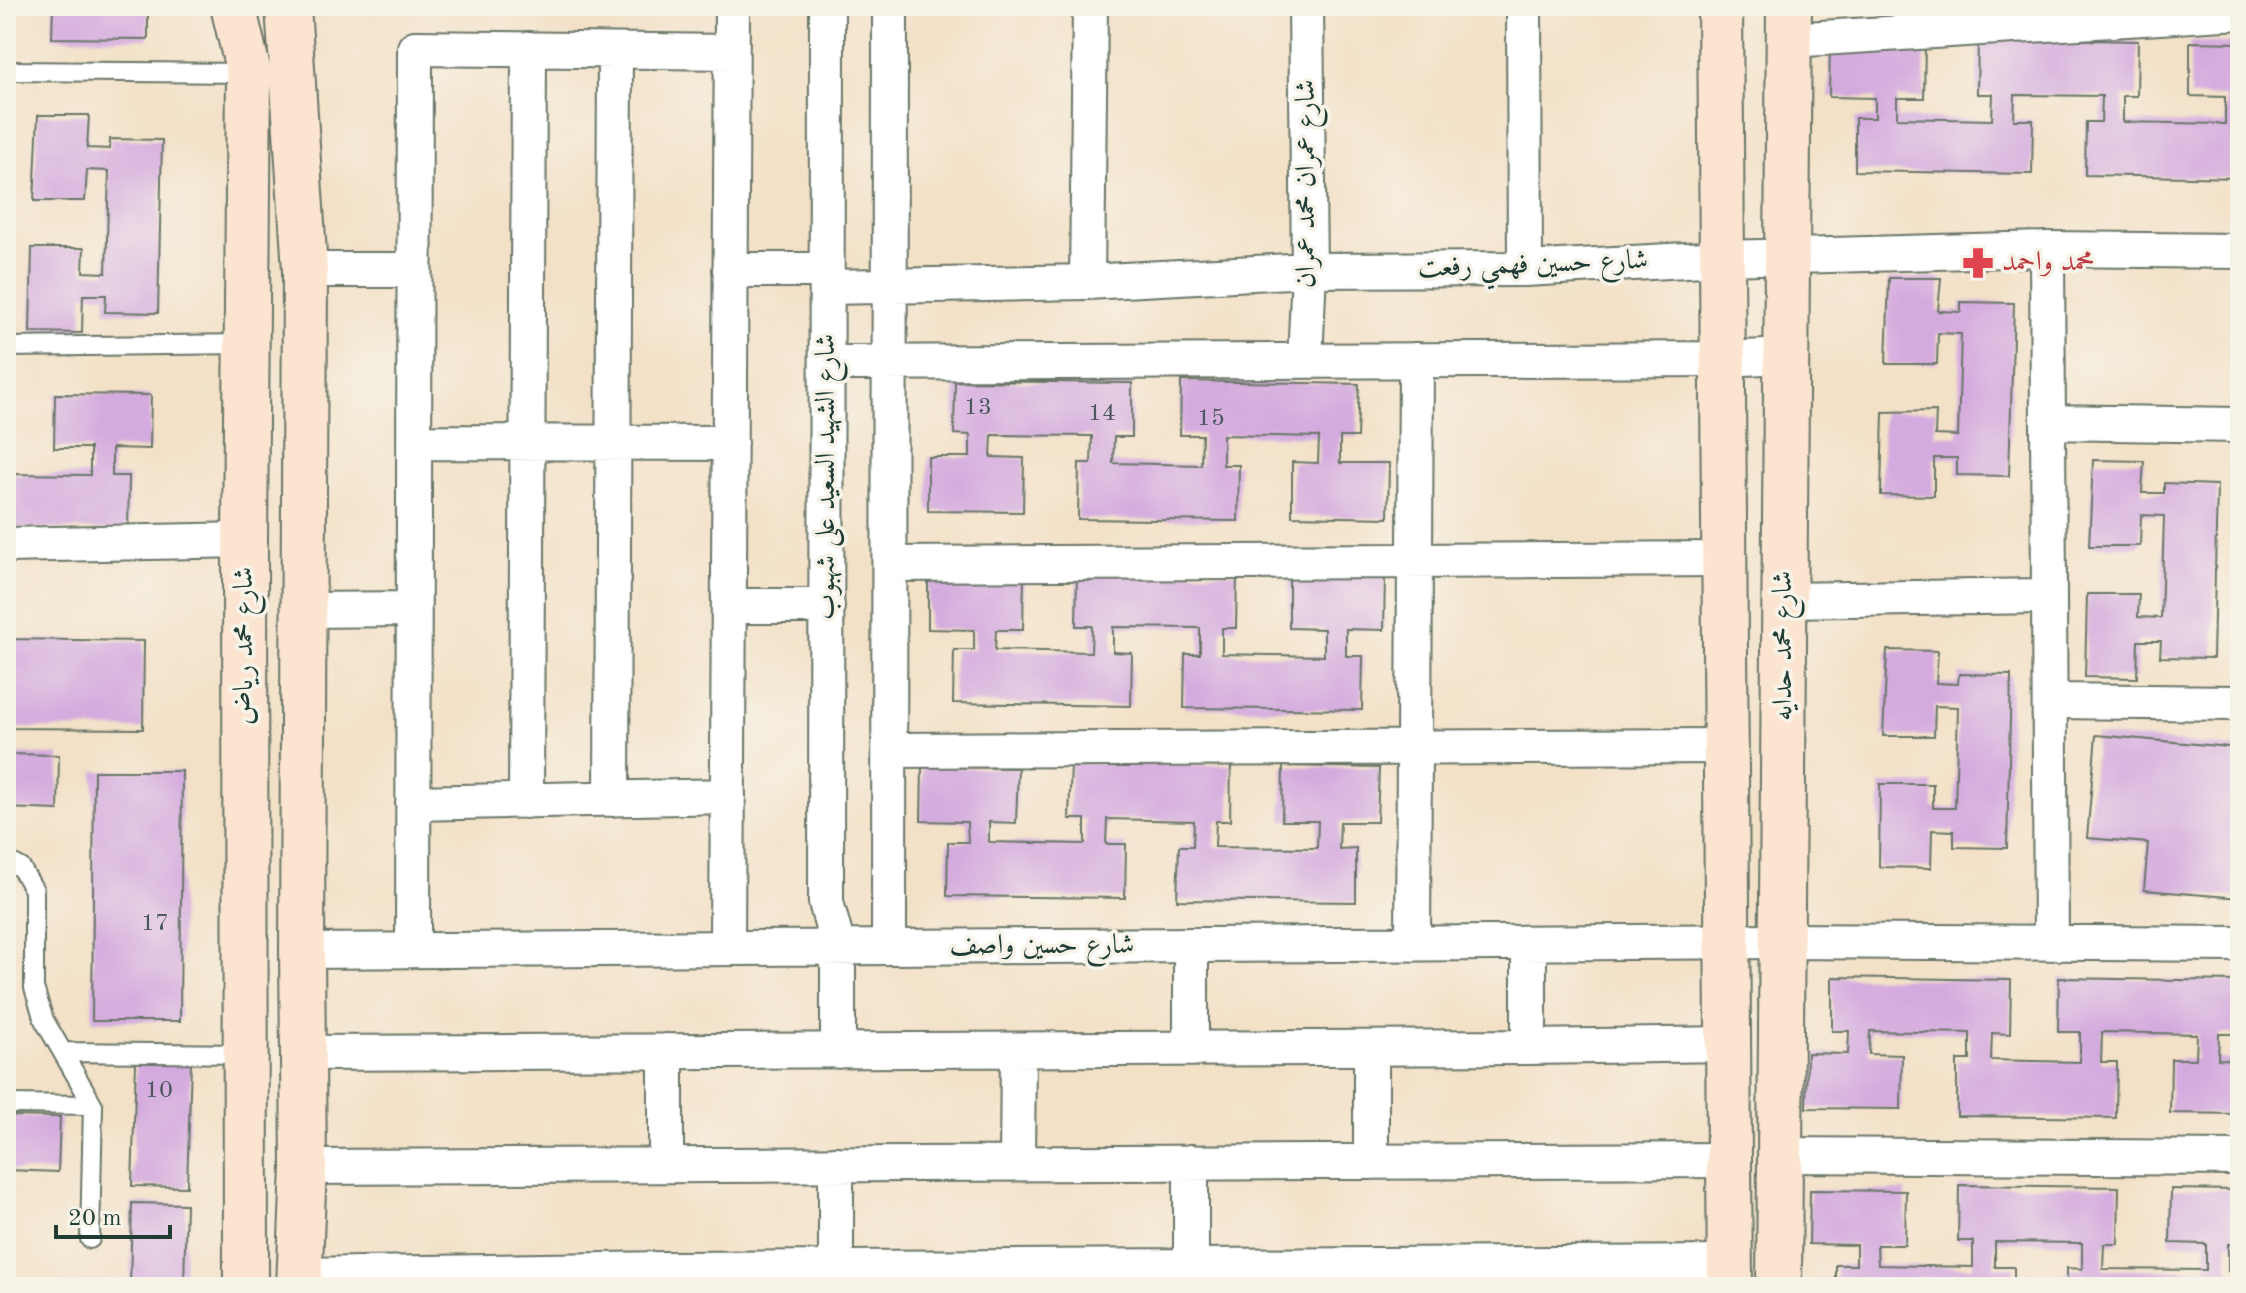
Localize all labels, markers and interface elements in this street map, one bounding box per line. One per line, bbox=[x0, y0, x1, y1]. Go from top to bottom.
street label: شارع عمران محمد عمران bbox=[1293, 80, 1328, 288]
pharmacy icon: محمد واحمد bbox=[1961, 246, 1995, 280]
street label: شارع حسين فهمي رفعت bbox=[1417, 247, 1649, 293]
place label: محمد واحمد bbox=[2002, 249, 2094, 277]
street label: شارع الشهيد السعيد على شهبوب bbox=[813, 334, 848, 620]
house number: 13 bbox=[964, 396, 992, 420]
house number: 14 bbox=[1088, 402, 1116, 426]
house number: 15 bbox=[1197, 407, 1225, 431]
street label: شارع محمد رياض bbox=[231, 567, 266, 725]
street label: شارع محمد حدايه bbox=[1770, 571, 1805, 721]
house number: 17 bbox=[141, 912, 169, 936]
street label: شارع حسين واصف bbox=[950, 932, 1134, 967]
house number: 10 bbox=[145, 1079, 173, 1103]
scale bar bbox=[56, 1189, 170, 1239]
text: 20 m bbox=[68, 1207, 122, 1231]

